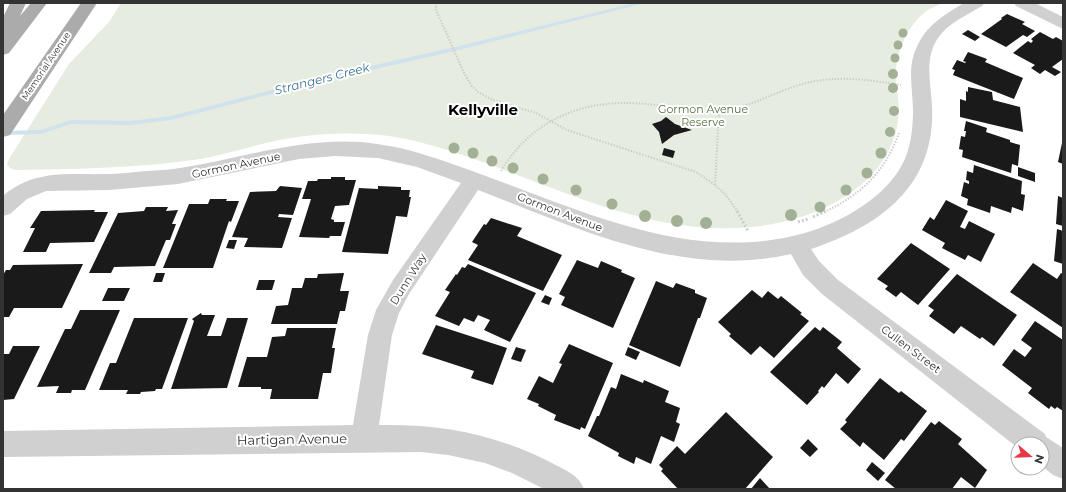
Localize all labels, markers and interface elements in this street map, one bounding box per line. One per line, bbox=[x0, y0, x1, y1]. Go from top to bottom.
street label: Memorial Avenue bbox=[19, 29, 73, 102]
water label: Strangers Creek bbox=[273, 59, 372, 98]
district label: Kellyville bbox=[448, 100, 518, 119]
park label: Gormon Avenue Reserve bbox=[658, 102, 748, 129]
street label: Gormon Avenue bbox=[190, 149, 282, 181]
street label: Gormon Avenue bbox=[515, 189, 605, 235]
street label: Dunn Way bbox=[387, 251, 429, 307]
street label: Cullen Street bbox=[878, 322, 944, 376]
street label: Hartigan Avenue bbox=[237, 430, 347, 448]
north arrow bbox=[1010, 436, 1050, 476]
text: N bbox=[1031, 453, 1048, 466]

